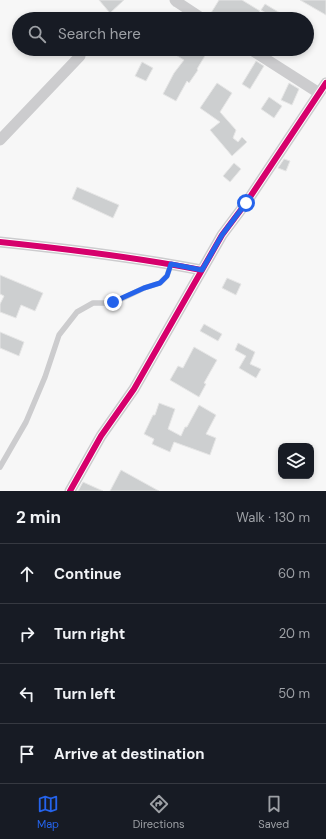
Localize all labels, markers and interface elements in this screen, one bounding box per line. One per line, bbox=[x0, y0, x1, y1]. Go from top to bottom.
search box bbox=[12, 12, 314, 56]
icon: search bbox=[26, 23, 48, 45]
text: Search here bbox=[58, 24, 141, 44]
route start bbox=[237, 194, 255, 212]
route end bbox=[104, 293, 122, 311]
map controls bbox=[278, 443, 314, 479]
button: layers bbox=[278, 443, 314, 479]
text: 2 min bbox=[16, 506, 61, 528]
text: Walk · 130 m bbox=[236, 509, 310, 526]
icon: ahead bbox=[16, 563, 38, 585]
text: Continue bbox=[54, 564, 122, 584]
text: 60 m bbox=[278, 565, 310, 582]
icon: right bbox=[16, 623, 38, 645]
text: Turn right bbox=[54, 624, 125, 644]
text: 20 m bbox=[279, 625, 310, 642]
icon: left bbox=[16, 683, 38, 705]
text: Turn left bbox=[54, 684, 115, 704]
text: 50 m bbox=[278, 685, 310, 702]
icon: arrive bbox=[16, 743, 38, 765]
text: Arrive at destination bbox=[54, 744, 205, 764]
tab: Map bbox=[37, 793, 59, 831]
tab: Directions bbox=[133, 793, 185, 831]
tab: Saved bbox=[258, 793, 289, 831]

